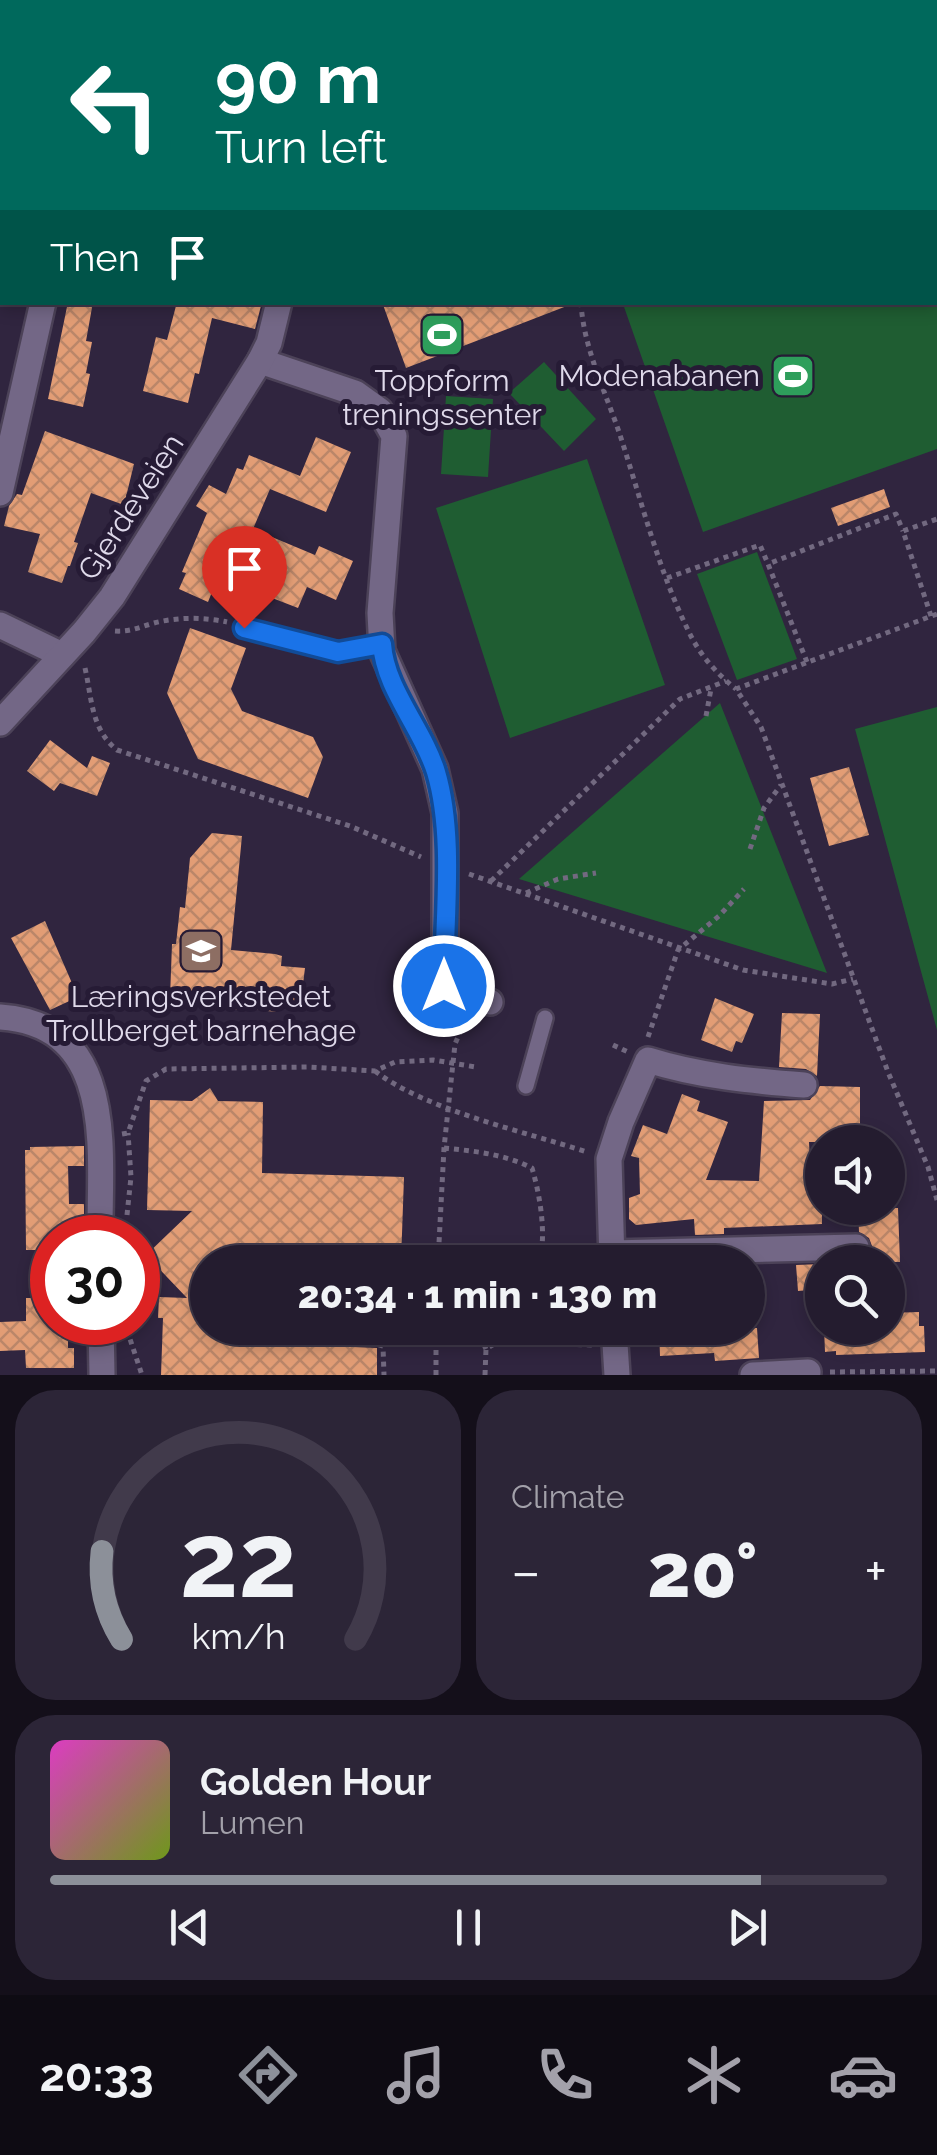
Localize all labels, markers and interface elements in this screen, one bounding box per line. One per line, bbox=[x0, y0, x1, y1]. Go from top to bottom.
text: 90 m bbox=[215, 37, 381, 119]
icon: left bbox=[50, 40, 180, 170]
text: Turn left bbox=[215, 121, 387, 174]
icon: arrive bbox=[160, 230, 215, 285]
text: Then bbox=[50, 235, 140, 280]
sports icon: Toppform treningssenter bbox=[419, 312, 465, 358]
sports icon: Modenabanen bbox=[770, 353, 816, 399]
place label: Modenabanen bbox=[559, 358, 760, 393]
place label: Toppform treningssenter bbox=[342, 363, 542, 432]
street label: Gjerdeveien bbox=[71, 427, 191, 586]
pin bbox=[202, 526, 287, 629]
icon: arrive bbox=[217, 541, 272, 596]
school or university icon: Læringsverkstedet Trollberget barnehage bbox=[178, 928, 224, 974]
position arrow bbox=[392, 934, 496, 1038]
place label: Læringsverkstedet Trollberget barnehage bbox=[46, 979, 356, 1048]
map controls bbox=[805, 1125, 905, 1345]
button: sound bbox=[805, 1125, 905, 1225]
speed limit sign: 30 bbox=[30, 1215, 160, 1345]
button: search bbox=[805, 1245, 905, 1345]
text: 20:34 · 1 min · 130 m bbox=[298, 1272, 657, 1317]
text: Climate bbox=[511, 1478, 625, 1515]
text: 22 bbox=[179, 1499, 297, 1621]
text: 20° bbox=[647, 1526, 758, 1615]
text: − bbox=[511, 1539, 541, 1604]
text: + bbox=[864, 1539, 887, 1604]
text: km/h bbox=[191, 1615, 285, 1657]
text: Golden Hour bbox=[200, 1759, 431, 1804]
text: Lumen bbox=[200, 1804, 304, 1841]
icon: previous bbox=[162, 1900, 217, 1955]
icon: pause bbox=[441, 1900, 496, 1955]
icon: next bbox=[720, 1900, 775, 1955]
icon: directions bbox=[233, 2040, 303, 2110]
icon: music bbox=[381, 2040, 451, 2110]
icon: phone bbox=[530, 2040, 600, 2110]
icon: climate bbox=[679, 2040, 749, 2110]
icon: car bbox=[828, 2040, 898, 2110]
text: 20:33 bbox=[39, 2049, 154, 2102]

